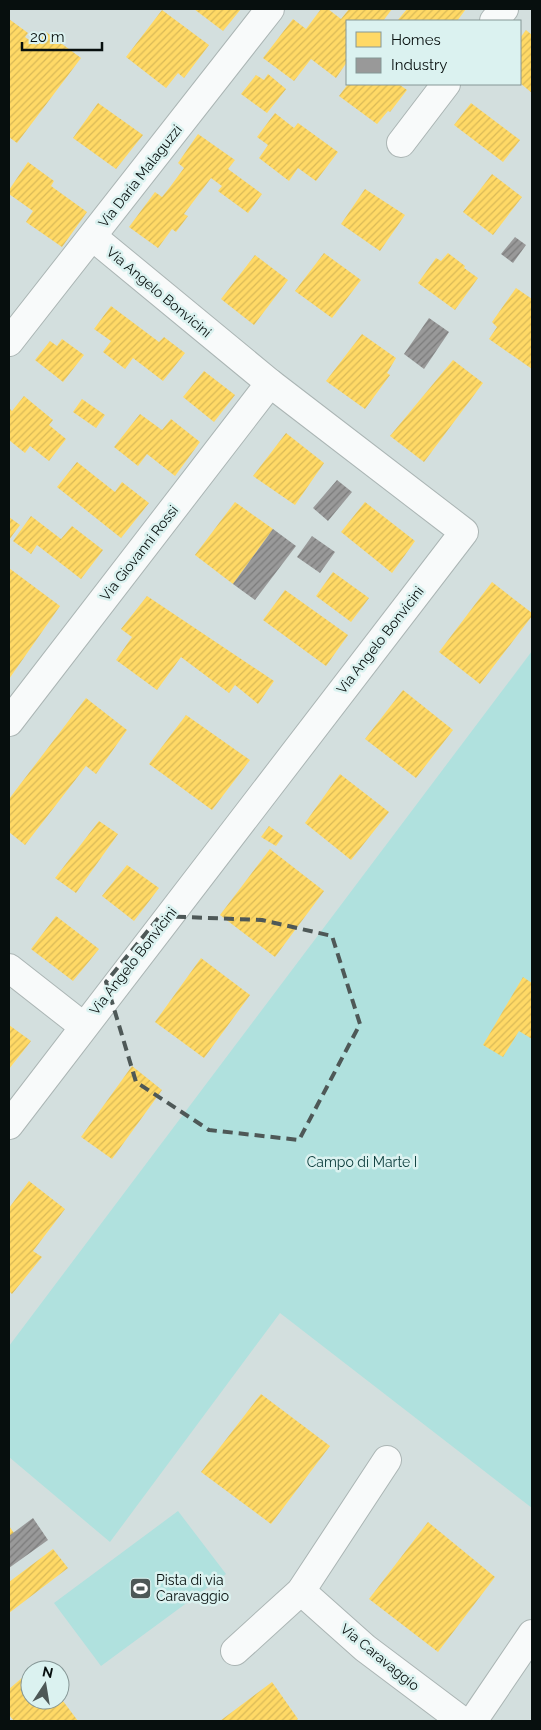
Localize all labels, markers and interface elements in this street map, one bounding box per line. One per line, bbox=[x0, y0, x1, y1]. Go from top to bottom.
scale bar bbox=[22, 20, 102, 52]
legend bbox=[346, 20, 521, 85]
text: 20 m bbox=[30, 28, 65, 46]
text: Homes bbox=[391, 31, 441, 49]
text: Industry bbox=[391, 56, 447, 74]
street label: Via Daria Malaguzzi bbox=[95, 122, 185, 230]
street label: Via Angelo Bonvicini bbox=[103, 244, 215, 340]
street label: Via Giovanni Rossi bbox=[97, 502, 181, 604]
street label: Via Angelo Bonvicini bbox=[333, 583, 427, 697]
street label: Via Angelo Bonvicini bbox=[86, 904, 180, 1018]
park label: Campo di Marte I bbox=[307, 1154, 417, 1170]
place label: Pista di via Caravaggio bbox=[156, 1572, 229, 1604]
sports icon: Pista di via Caravaggio bbox=[128, 1576, 152, 1600]
street label: Via Caravaggio bbox=[337, 1620, 423, 1694]
north arrow bbox=[20, 1660, 70, 1710]
text: N bbox=[41, 1663, 55, 1681]

